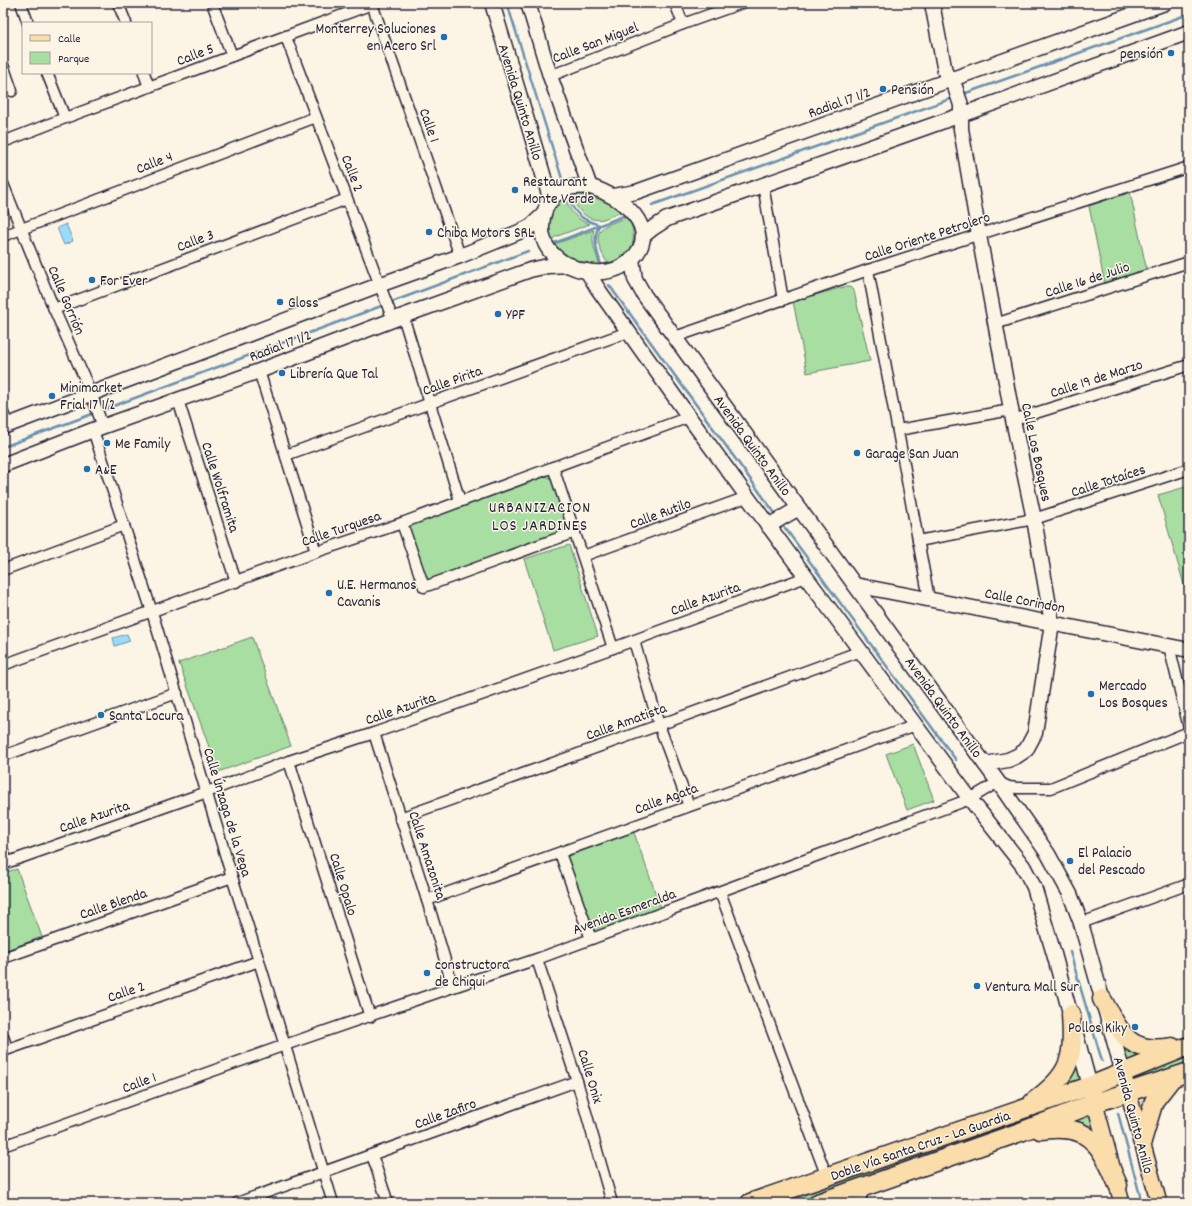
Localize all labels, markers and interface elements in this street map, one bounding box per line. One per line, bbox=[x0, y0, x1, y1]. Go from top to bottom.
street label: Calle San Miguel bbox=[550, 17, 642, 70]
place label: Monterrey Soluciones en Acero Srl bbox=[316, 19, 436, 58]
legend bbox=[22, 22, 152, 74]
text: Calle bbox=[58, 31, 81, 48]
marker: Monterrey Soluciones en Acero Srl bbox=[439, 32, 449, 42]
street label: Calle 5 bbox=[174, 39, 218, 73]
street label: Avenida Quinto Anillo bbox=[491, 42, 547, 164]
place label: pensión bbox=[1120, 44, 1163, 66]
marker: pensión bbox=[1166, 48, 1176, 58]
text: Parque bbox=[58, 51, 89, 68]
place label: Pensión bbox=[891, 80, 934, 102]
street label: Radial 17 1/2 bbox=[805, 82, 874, 125]
marker: Pensión bbox=[878, 84, 888, 94]
street label: Calle 1 bbox=[412, 106, 444, 146]
street label: Calle 4 bbox=[133, 147, 176, 181]
street label: Calle 2 bbox=[334, 152, 368, 195]
place label: Restaurant Monte Verde bbox=[523, 172, 594, 211]
marker: Restaurant Monte Verde bbox=[510, 185, 520, 195]
street label: Calle Oriente Petrolero bbox=[862, 207, 994, 269]
place label: Chiba Motors SRL bbox=[437, 223, 534, 245]
street label: Calle 3 bbox=[174, 225, 218, 259]
marker: Chiba Motors SRL bbox=[424, 227, 434, 237]
street label: Calle 16 de Julio bbox=[1043, 257, 1133, 305]
street label: Calle Gorrión bbox=[41, 263, 90, 339]
place label: For Ever bbox=[100, 271, 148, 293]
marker: For Ever bbox=[87, 275, 97, 285]
place label: Gloss bbox=[288, 293, 318, 315]
marker: Gloss bbox=[275, 297, 285, 307]
place label: YPF bbox=[506, 305, 525, 327]
marker: YPF bbox=[493, 309, 503, 319]
street label: Radial 17 1/2 bbox=[247, 325, 315, 369]
street label: Calle 19 de Marzo bbox=[1048, 355, 1146, 405]
street label: Calle Pirita bbox=[420, 361, 487, 403]
place label: Librería Que Tal bbox=[290, 364, 379, 386]
marker: Librería Que Tal bbox=[277, 368, 287, 378]
place label: Minimarket Frial 17 1/2 bbox=[60, 378, 123, 417]
marker: Minimarket Frial 17 1/2 bbox=[47, 391, 57, 401]
street label: Avenida Quinto Anillo bbox=[707, 391, 796, 502]
street label: Calle Los Bosques bbox=[1014, 401, 1056, 504]
place label: Me Family bbox=[115, 434, 171, 456]
marker: Me Family bbox=[102, 438, 112, 448]
street label: Calle Wolframita bbox=[194, 440, 244, 537]
place label: Garage San Juan bbox=[865, 444, 959, 466]
marker: Garage San Juan bbox=[852, 448, 862, 458]
place label: A&E bbox=[95, 460, 117, 482]
street label: Calle Totaíces bbox=[1068, 460, 1149, 504]
marker: A&E bbox=[82, 464, 92, 474]
street label: Calle Rutilo bbox=[627, 494, 695, 536]
district label: URBANIZACION LOS JARDINES bbox=[489, 497, 591, 538]
street label: Calle Turquesa bbox=[299, 506, 385, 554]
place label: U.E. Hermanos Cavanis bbox=[337, 575, 417, 614]
street label: Calle Azurita bbox=[668, 577, 745, 623]
street label: Calle Corindon bbox=[982, 583, 1067, 621]
marker: U.E. Hermanos Cavanis bbox=[324, 588, 334, 598]
street label: Avenida Quinto Anillo bbox=[898, 653, 987, 764]
place label: Mercado Los Bosques bbox=[1099, 676, 1168, 715]
street label: Calle Azurita bbox=[363, 687, 440, 732]
marker: Mercado Los Bosques bbox=[1086, 689, 1096, 699]
street label: Calle Amatista bbox=[583, 698, 671, 748]
place label: Santa Locura bbox=[109, 706, 184, 728]
marker: Santa Locura bbox=[96, 710, 106, 720]
street label: Calle Únzaga de la Vega bbox=[196, 745, 256, 881]
street label: Calle Agata bbox=[632, 778, 702, 822]
street label: Calle Azurita bbox=[57, 795, 134, 840]
street label: Calle Amazonita bbox=[401, 809, 451, 904]
place label: El Palacio del Pescado bbox=[1078, 843, 1145, 882]
street label: Calle Opalo bbox=[322, 851, 362, 919]
marker: El Palacio del Pescado bbox=[1065, 856, 1075, 866]
street label: Calle Blenda bbox=[77, 883, 151, 927]
street label: Avenida Esmeralda bbox=[570, 884, 680, 942]
place label: constructora de Chiqui bbox=[435, 955, 510, 994]
marker: constructora de Chiqui bbox=[422, 968, 432, 978]
street label: Calle 2 bbox=[105, 976, 148, 1010]
place label: Ventura Mall Sur bbox=[985, 977, 1079, 999]
marker: Ventura Mall Sur bbox=[972, 981, 982, 991]
place label: Pollos Kiky bbox=[1068, 1018, 1128, 1040]
marker: Pollos Kiky bbox=[1130, 1022, 1140, 1032]
street label: Calle Onix bbox=[570, 1047, 608, 1107]
street label: Avenida Quinto Anillo bbox=[1106, 1055, 1158, 1177]
street label: Calle 1 bbox=[120, 1068, 160, 1100]
street label: Calle Zafiro bbox=[412, 1093, 480, 1136]
street label: Doble Vía Santa Cruz - La Guardia bbox=[828, 1105, 1014, 1188]

